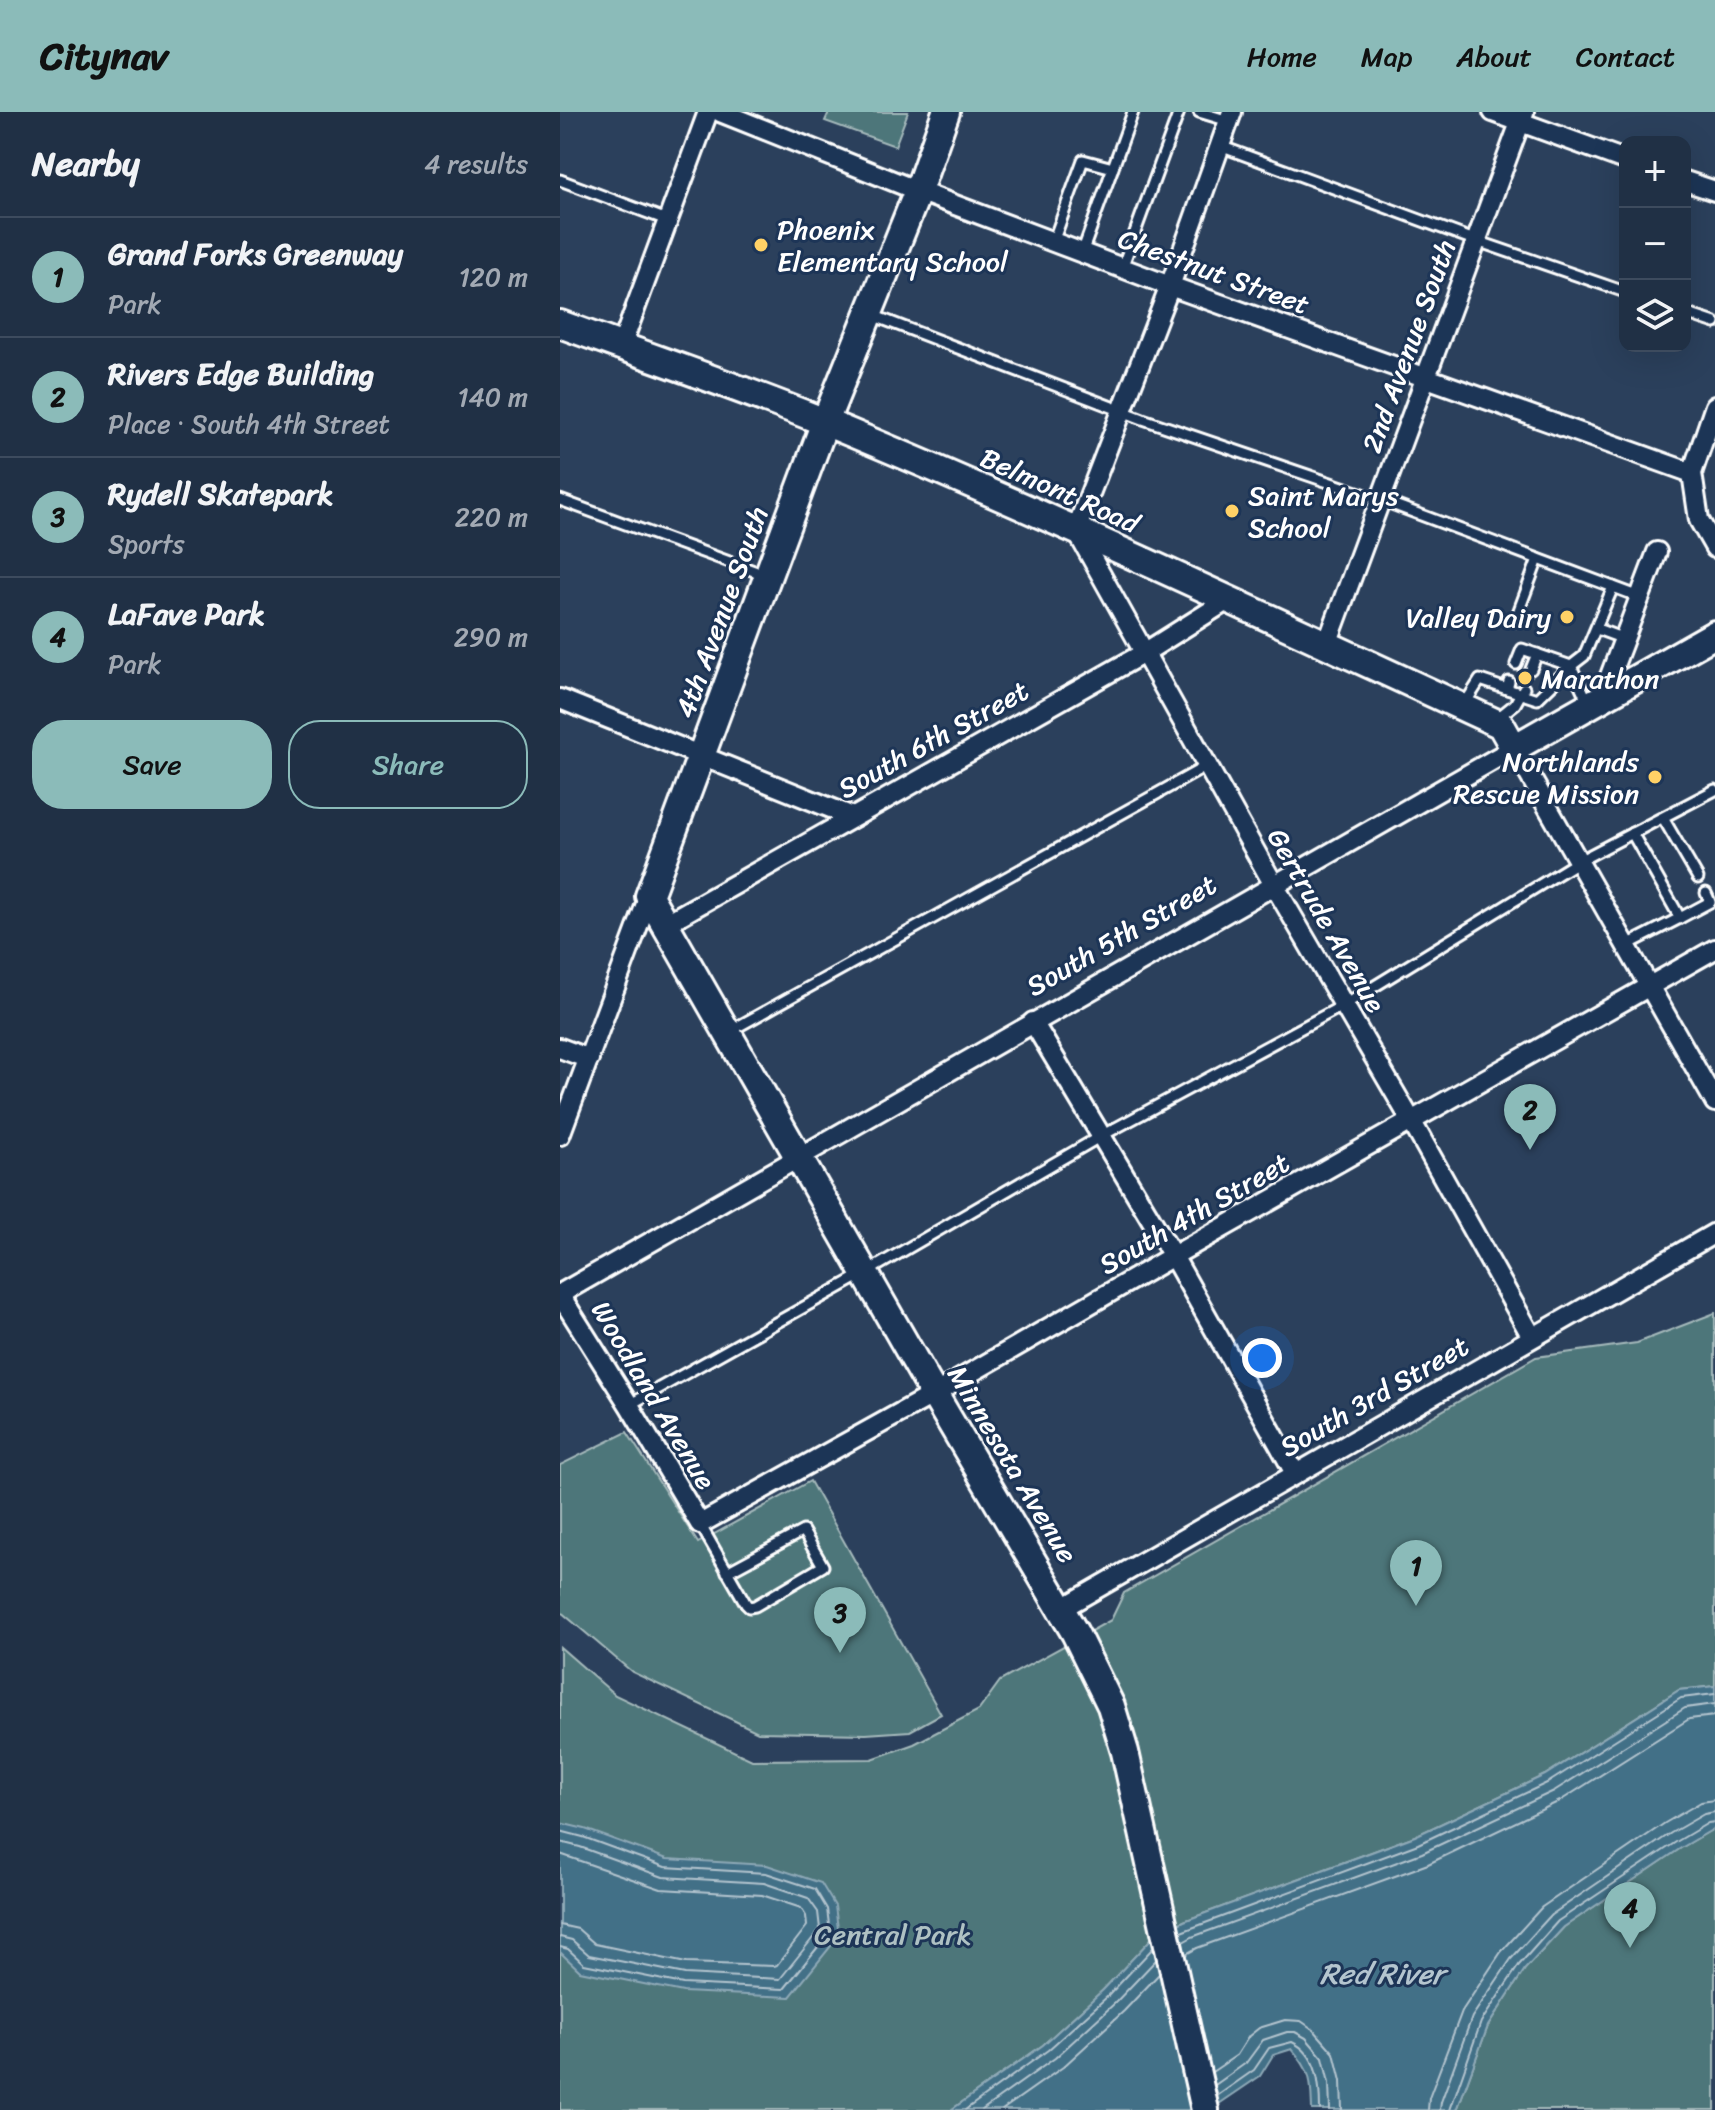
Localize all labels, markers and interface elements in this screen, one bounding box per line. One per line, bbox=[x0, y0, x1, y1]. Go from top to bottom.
text: Citynav bbox=[40, 23, 168, 90]
text: Home bbox=[1247, 32, 1317, 81]
text: Map bbox=[1361, 32, 1412, 81]
text: About bbox=[1456, 32, 1532, 81]
text: Contact bbox=[1576, 32, 1675, 81]
text: Nearby bbox=[32, 134, 140, 194]
map controls bbox=[1619, 136, 1691, 352]
button: + bbox=[1619, 136, 1691, 208]
text: 4 results bbox=[424, 141, 528, 187]
place label: Phoenix Elementary School bbox=[777, 205, 1009, 286]
button: − bbox=[1619, 208, 1691, 280]
street label: Chestnut Street bbox=[1111, 214, 1317, 329]
text: Grand Forks Greenway bbox=[108, 227, 403, 281]
street label: 2nd Avenue South bbox=[1347, 233, 1470, 460]
marker: Phoenix Elementary School bbox=[752, 236, 770, 254]
text: 1 bbox=[52, 254, 64, 300]
text: 120 m bbox=[459, 254, 528, 300]
button: layers bbox=[1619, 280, 1691, 352]
text: Park bbox=[108, 281, 161, 327]
text: Rivers Edge Building bbox=[108, 347, 374, 401]
text: 2 bbox=[50, 374, 66, 420]
text: 140 m bbox=[457, 374, 528, 420]
text: Place · South 4th Street bbox=[108, 401, 390, 447]
street label: Belmont Road bbox=[972, 433, 1150, 548]
text: Rydell Skatepark bbox=[108, 467, 333, 521]
place label: Saint Marys School bbox=[1248, 471, 1399, 552]
text: 3 bbox=[51, 494, 65, 540]
text: 220 m bbox=[455, 494, 528, 540]
street label: 4th Avenue South bbox=[660, 499, 782, 725]
marker: Saint Marys School bbox=[1223, 502, 1241, 520]
text: Sports bbox=[108, 521, 184, 567]
text: LaFave Park bbox=[108, 587, 265, 641]
place label: Valley Dairy bbox=[1406, 593, 1551, 642]
marker: Valley Dairy bbox=[1558, 608, 1576, 626]
text: 4 bbox=[50, 614, 66, 660]
text: 290 m bbox=[454, 614, 528, 660]
text: Park bbox=[108, 641, 161, 687]
place label: Marathon bbox=[1541, 654, 1659, 703]
street label: South 6th Street bbox=[828, 667, 1038, 812]
marker: Marathon bbox=[1516, 669, 1534, 687]
button: Save bbox=[32, 720, 272, 809]
button: Share bbox=[288, 720, 528, 809]
place label: Northlands Rescue Mission bbox=[1453, 737, 1639, 818]
marker: Northlands Rescue Mission bbox=[1646, 768, 1664, 786]
street label: Gertrude Avenue bbox=[1254, 818, 1400, 1022]
street label: South 5th Street bbox=[1016, 861, 1226, 1010]
pin: 2 bbox=[1504, 1084, 1556, 1150]
street label: South 4th Street bbox=[1089, 1139, 1299, 1288]
street label: Woodland Avenue bbox=[578, 1291, 730, 1499]
street label: South 3rd Street bbox=[1270, 1322, 1478, 1471]
your location bbox=[1242, 1338, 1282, 1378]
street label: Minnesota Avenue bbox=[934, 1355, 1091, 1573]
pin: 1 bbox=[1390, 1540, 1442, 1606]
pin: 3 bbox=[814, 1587, 866, 1653]
pin: 4 bbox=[1604, 1882, 1656, 1948]
park label: Central Park bbox=[814, 1910, 972, 1959]
water label: Red River bbox=[1320, 1947, 1449, 2001]

